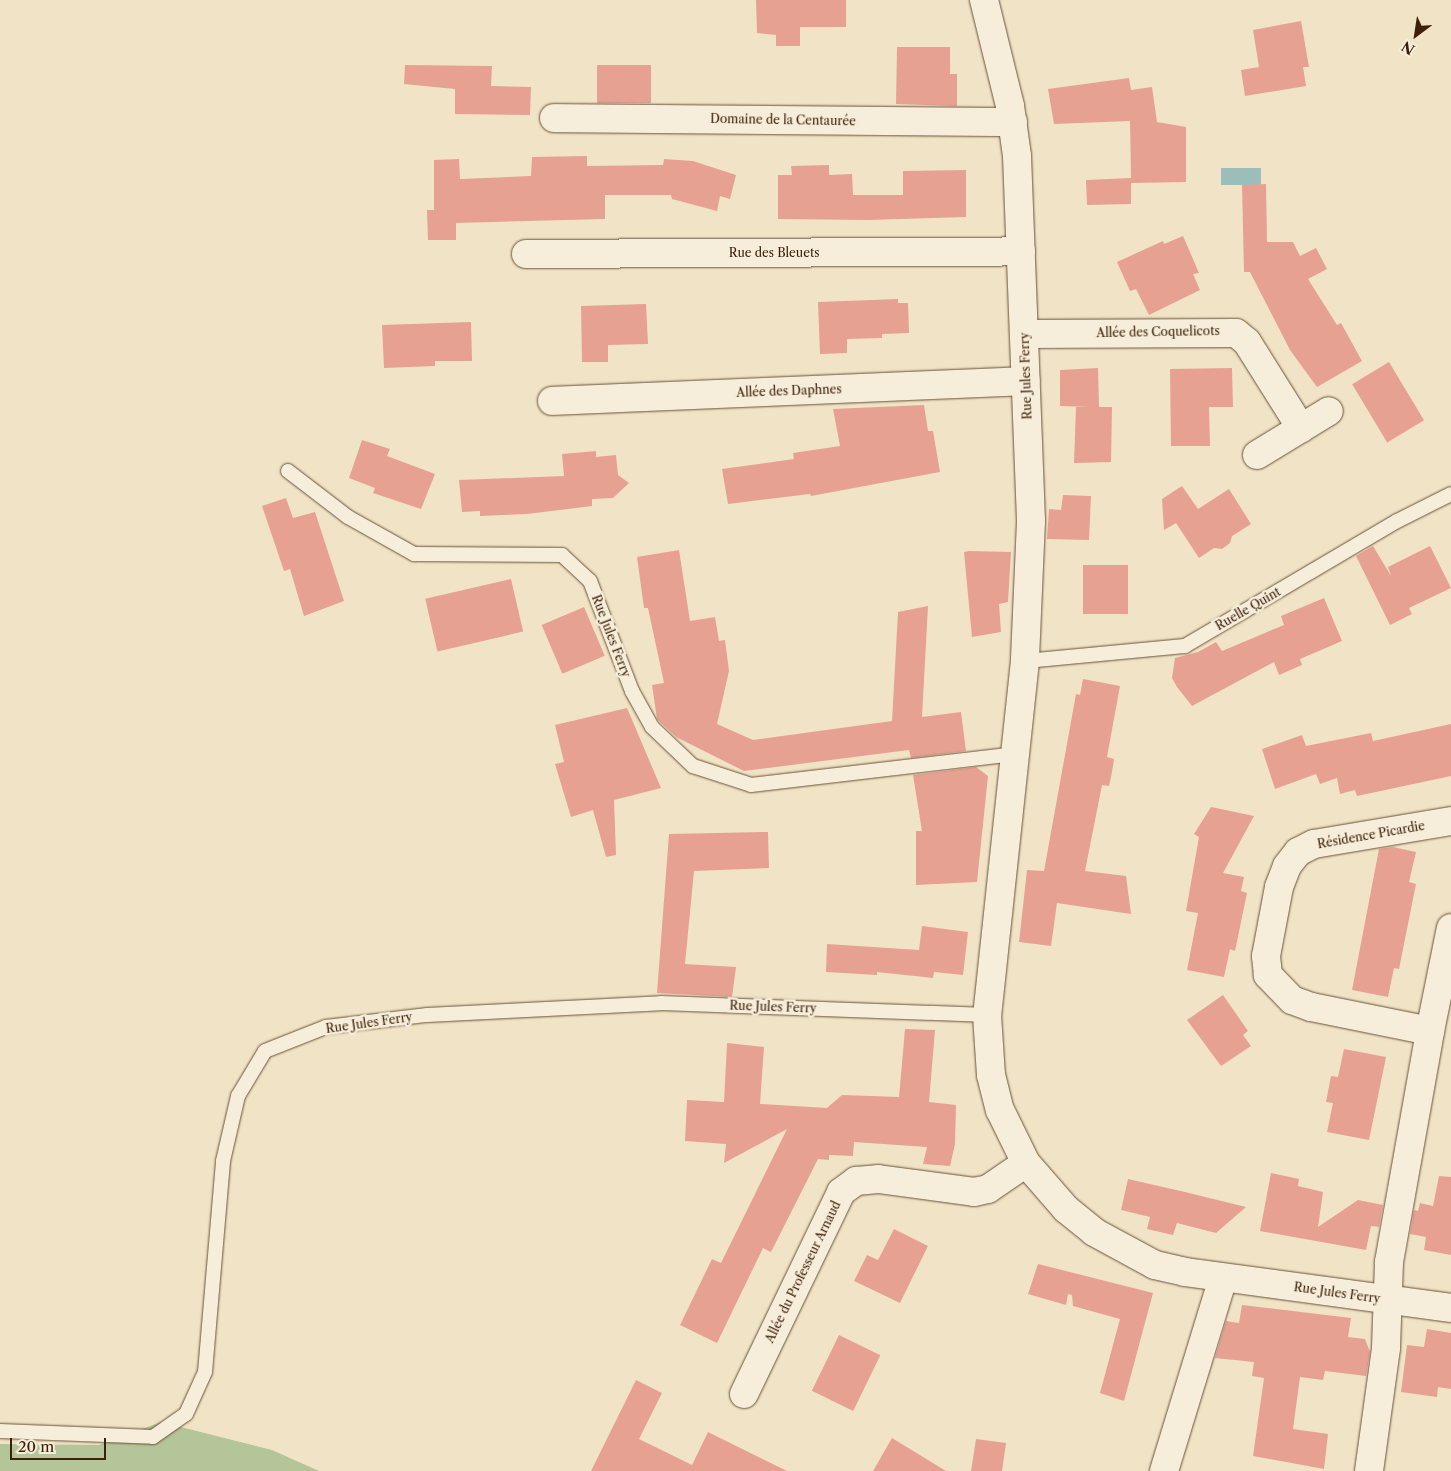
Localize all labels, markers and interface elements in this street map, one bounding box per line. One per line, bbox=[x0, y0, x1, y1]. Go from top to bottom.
north arrow bbox=[1391, 10, 1441, 60]
text: N bbox=[1398, 37, 1418, 59]
street label: Domaine de la Centaurée bbox=[710, 112, 856, 128]
street label: Rue des Bleuets bbox=[729, 246, 819, 260]
street label: Allée des Coquelicots bbox=[1096, 324, 1220, 340]
street label: Rue Jules Ferry bbox=[1017, 332, 1035, 420]
street label: Allée des Daphnes bbox=[736, 382, 842, 400]
street label: Ruelle Quint bbox=[1213, 585, 1283, 633]
street label: Rue Jules Ferry bbox=[589, 593, 633, 679]
street label: Résidence Picardie bbox=[1316, 818, 1426, 852]
street label: Rue Jules Ferry bbox=[729, 998, 817, 1016]
street label: Rue Jules Ferry bbox=[325, 1010, 413, 1036]
street label: Allée du Professeur Arnaud bbox=[762, 1198, 844, 1346]
street label: Rue Jules Ferry bbox=[1293, 1280, 1381, 1306]
scale bar bbox=[12, 1428, 109, 1460]
text: 20 m bbox=[18, 1437, 54, 1456]

